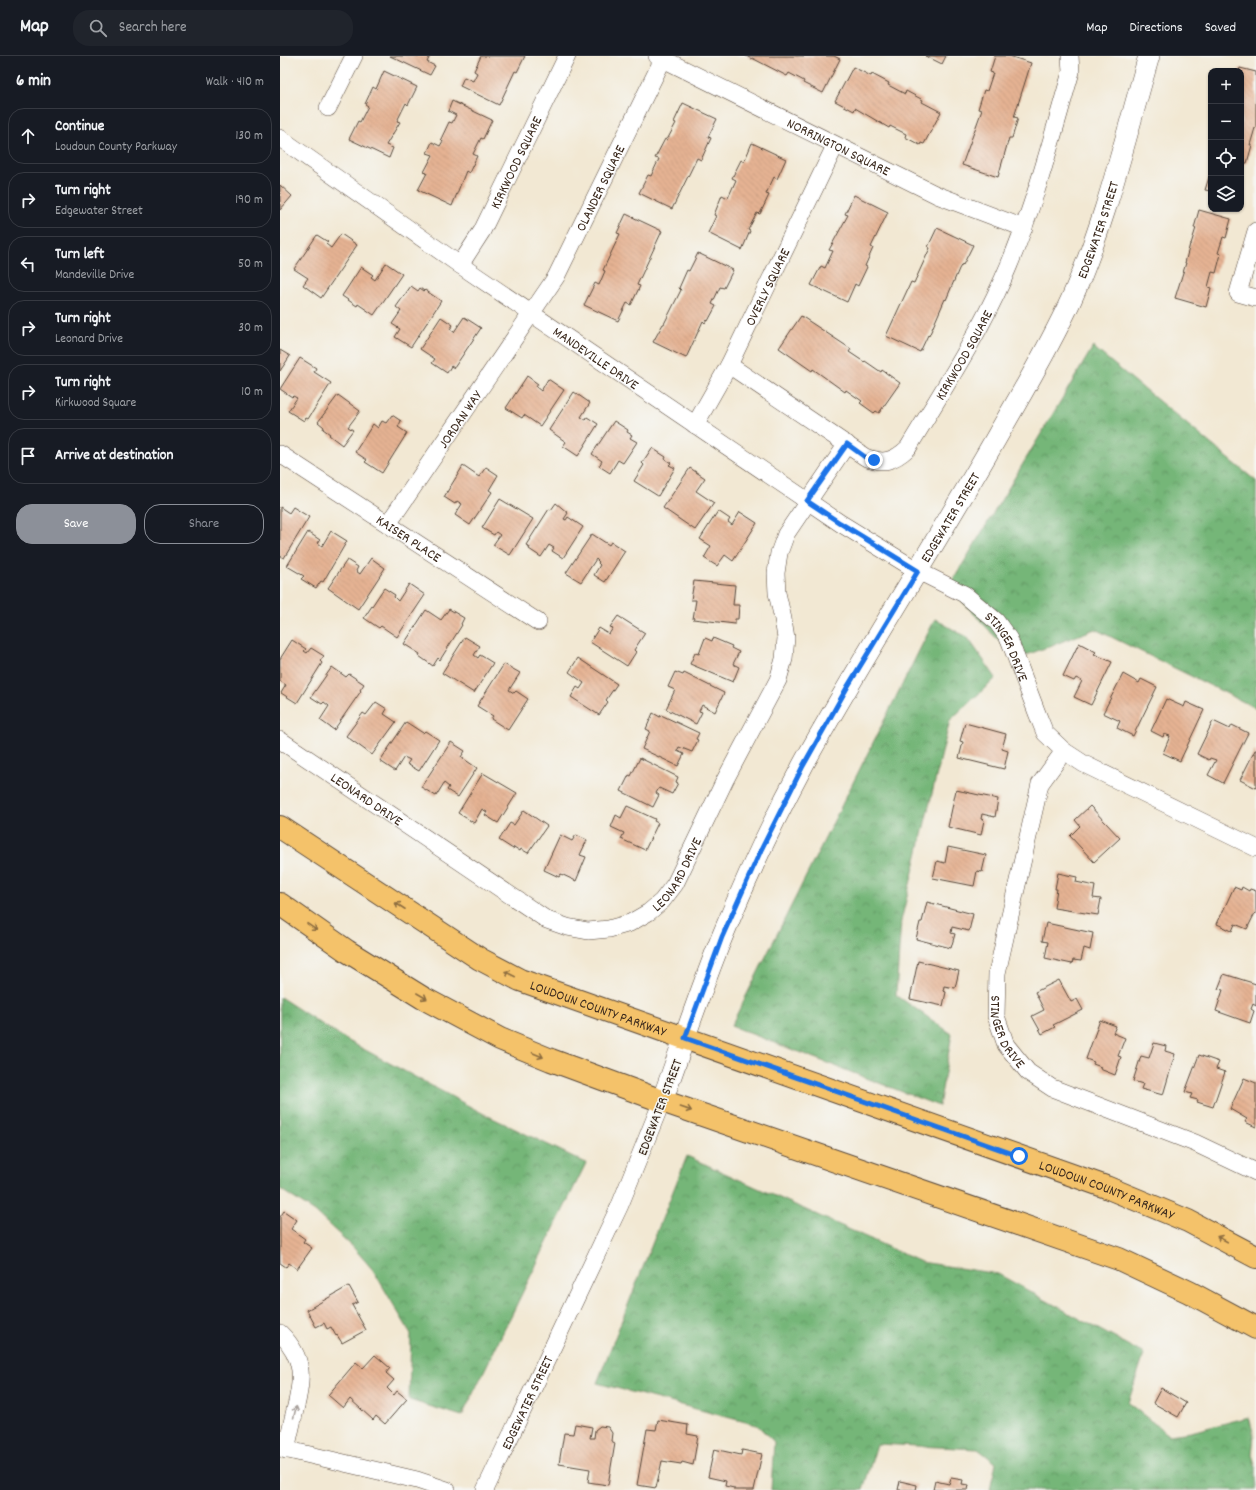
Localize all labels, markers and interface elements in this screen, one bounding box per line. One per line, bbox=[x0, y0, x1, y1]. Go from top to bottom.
search box bbox=[73, 10, 353, 46]
text: Map bbox=[20, 14, 49, 41]
icon: search bbox=[87, 17, 109, 39]
text: Search here bbox=[119, 17, 187, 39]
text: Map bbox=[1086, 18, 1108, 38]
text: Directions bbox=[1130, 18, 1183, 38]
text: Saved bbox=[1205, 18, 1236, 38]
map controls bbox=[1208, 68, 1244, 212]
button: + bbox=[1208, 68, 1244, 104]
text: 6 min bbox=[16, 70, 51, 94]
text: Walk · 410 m bbox=[206, 73, 264, 92]
button: − bbox=[1208, 104, 1244, 140]
street label: KIRKWOOD SQUARE bbox=[486, 113, 548, 213]
street label: NORRINGTON SQUARE bbox=[783, 114, 893, 182]
text: Continue bbox=[55, 116, 104, 138]
icon: ahead bbox=[17, 125, 39, 147]
text: 130 m bbox=[235, 127, 263, 146]
text: Loudoun County Parkway bbox=[55, 138, 177, 157]
button: locate bbox=[1208, 140, 1244, 176]
street label: OLANDER SQUARE bbox=[572, 142, 631, 235]
button: layers bbox=[1208, 176, 1244, 212]
street label: EDGEWATER STREET bbox=[1073, 179, 1125, 282]
text: Turn right bbox=[55, 180, 111, 202]
icon: right bbox=[17, 189, 39, 211]
text: 190 m bbox=[235, 191, 263, 210]
text: Edgewater Street bbox=[55, 202, 143, 221]
text: Turn left bbox=[55, 244, 104, 266]
street label: OVERLY SQUARE bbox=[741, 245, 796, 330]
icon: left bbox=[17, 253, 39, 275]
text: 50 m bbox=[238, 255, 263, 274]
text: Mandeville Drive bbox=[55, 266, 134, 285]
street label: KIRKWOOD SQUARE bbox=[931, 307, 999, 405]
text: Turn right bbox=[55, 308, 111, 330]
icon: right bbox=[17, 317, 39, 339]
text: 30 m bbox=[238, 319, 263, 338]
street label: MANDEVILLE DRIVE bbox=[548, 323, 643, 396]
text: Leonard Drive bbox=[55, 330, 123, 349]
text: Turn right bbox=[55, 372, 111, 394]
icon: right bbox=[17, 381, 39, 403]
text: 10 m bbox=[241, 383, 263, 402]
street label: JORDAN WAY bbox=[434, 387, 488, 453]
text: Kirkwood Square bbox=[55, 394, 136, 413]
icon: arrive bbox=[17, 445, 39, 467]
text: Arrive at destination bbox=[55, 445, 173, 467]
route end bbox=[865, 451, 883, 469]
street label: EDGEWATER STREET bbox=[917, 469, 986, 567]
button: Save bbox=[16, 504, 136, 544]
button: Share bbox=[144, 504, 264, 544]
street label: KAISER PLACE bbox=[371, 511, 445, 569]
street label: STINGER DRIVE bbox=[979, 607, 1032, 685]
street label: LEONARD DRIVE bbox=[326, 769, 407, 832]
street label: LEONARD DRIVE bbox=[648, 834, 708, 917]
one-way arrow bbox=[394, 901, 406, 909]
one-way arrow bbox=[306, 923, 317, 931]
one-way arrow bbox=[504, 970, 516, 978]
street label: LOUDOUN COUNTY PARKWAY bbox=[527, 976, 670, 1043]
one-way arrow bbox=[416, 993, 428, 1001]
street label: STINGER DRIVE bbox=[984, 995, 1029, 1074]
one-way arrow bbox=[531, 1051, 543, 1059]
street label: EDGEWATER STREET bbox=[633, 1056, 689, 1159]
one-way arrow bbox=[679, 1106, 692, 1113]
route start bbox=[1010, 1147, 1028, 1165]
street label: LOUDOUN COUNTY PARKWAY bbox=[1036, 1156, 1178, 1227]
one-way arrow bbox=[1216, 1235, 1228, 1242]
street label: EDGEWATER STREET bbox=[498, 1353, 559, 1453]
one-way arrow bbox=[292, 1405, 299, 1418]

